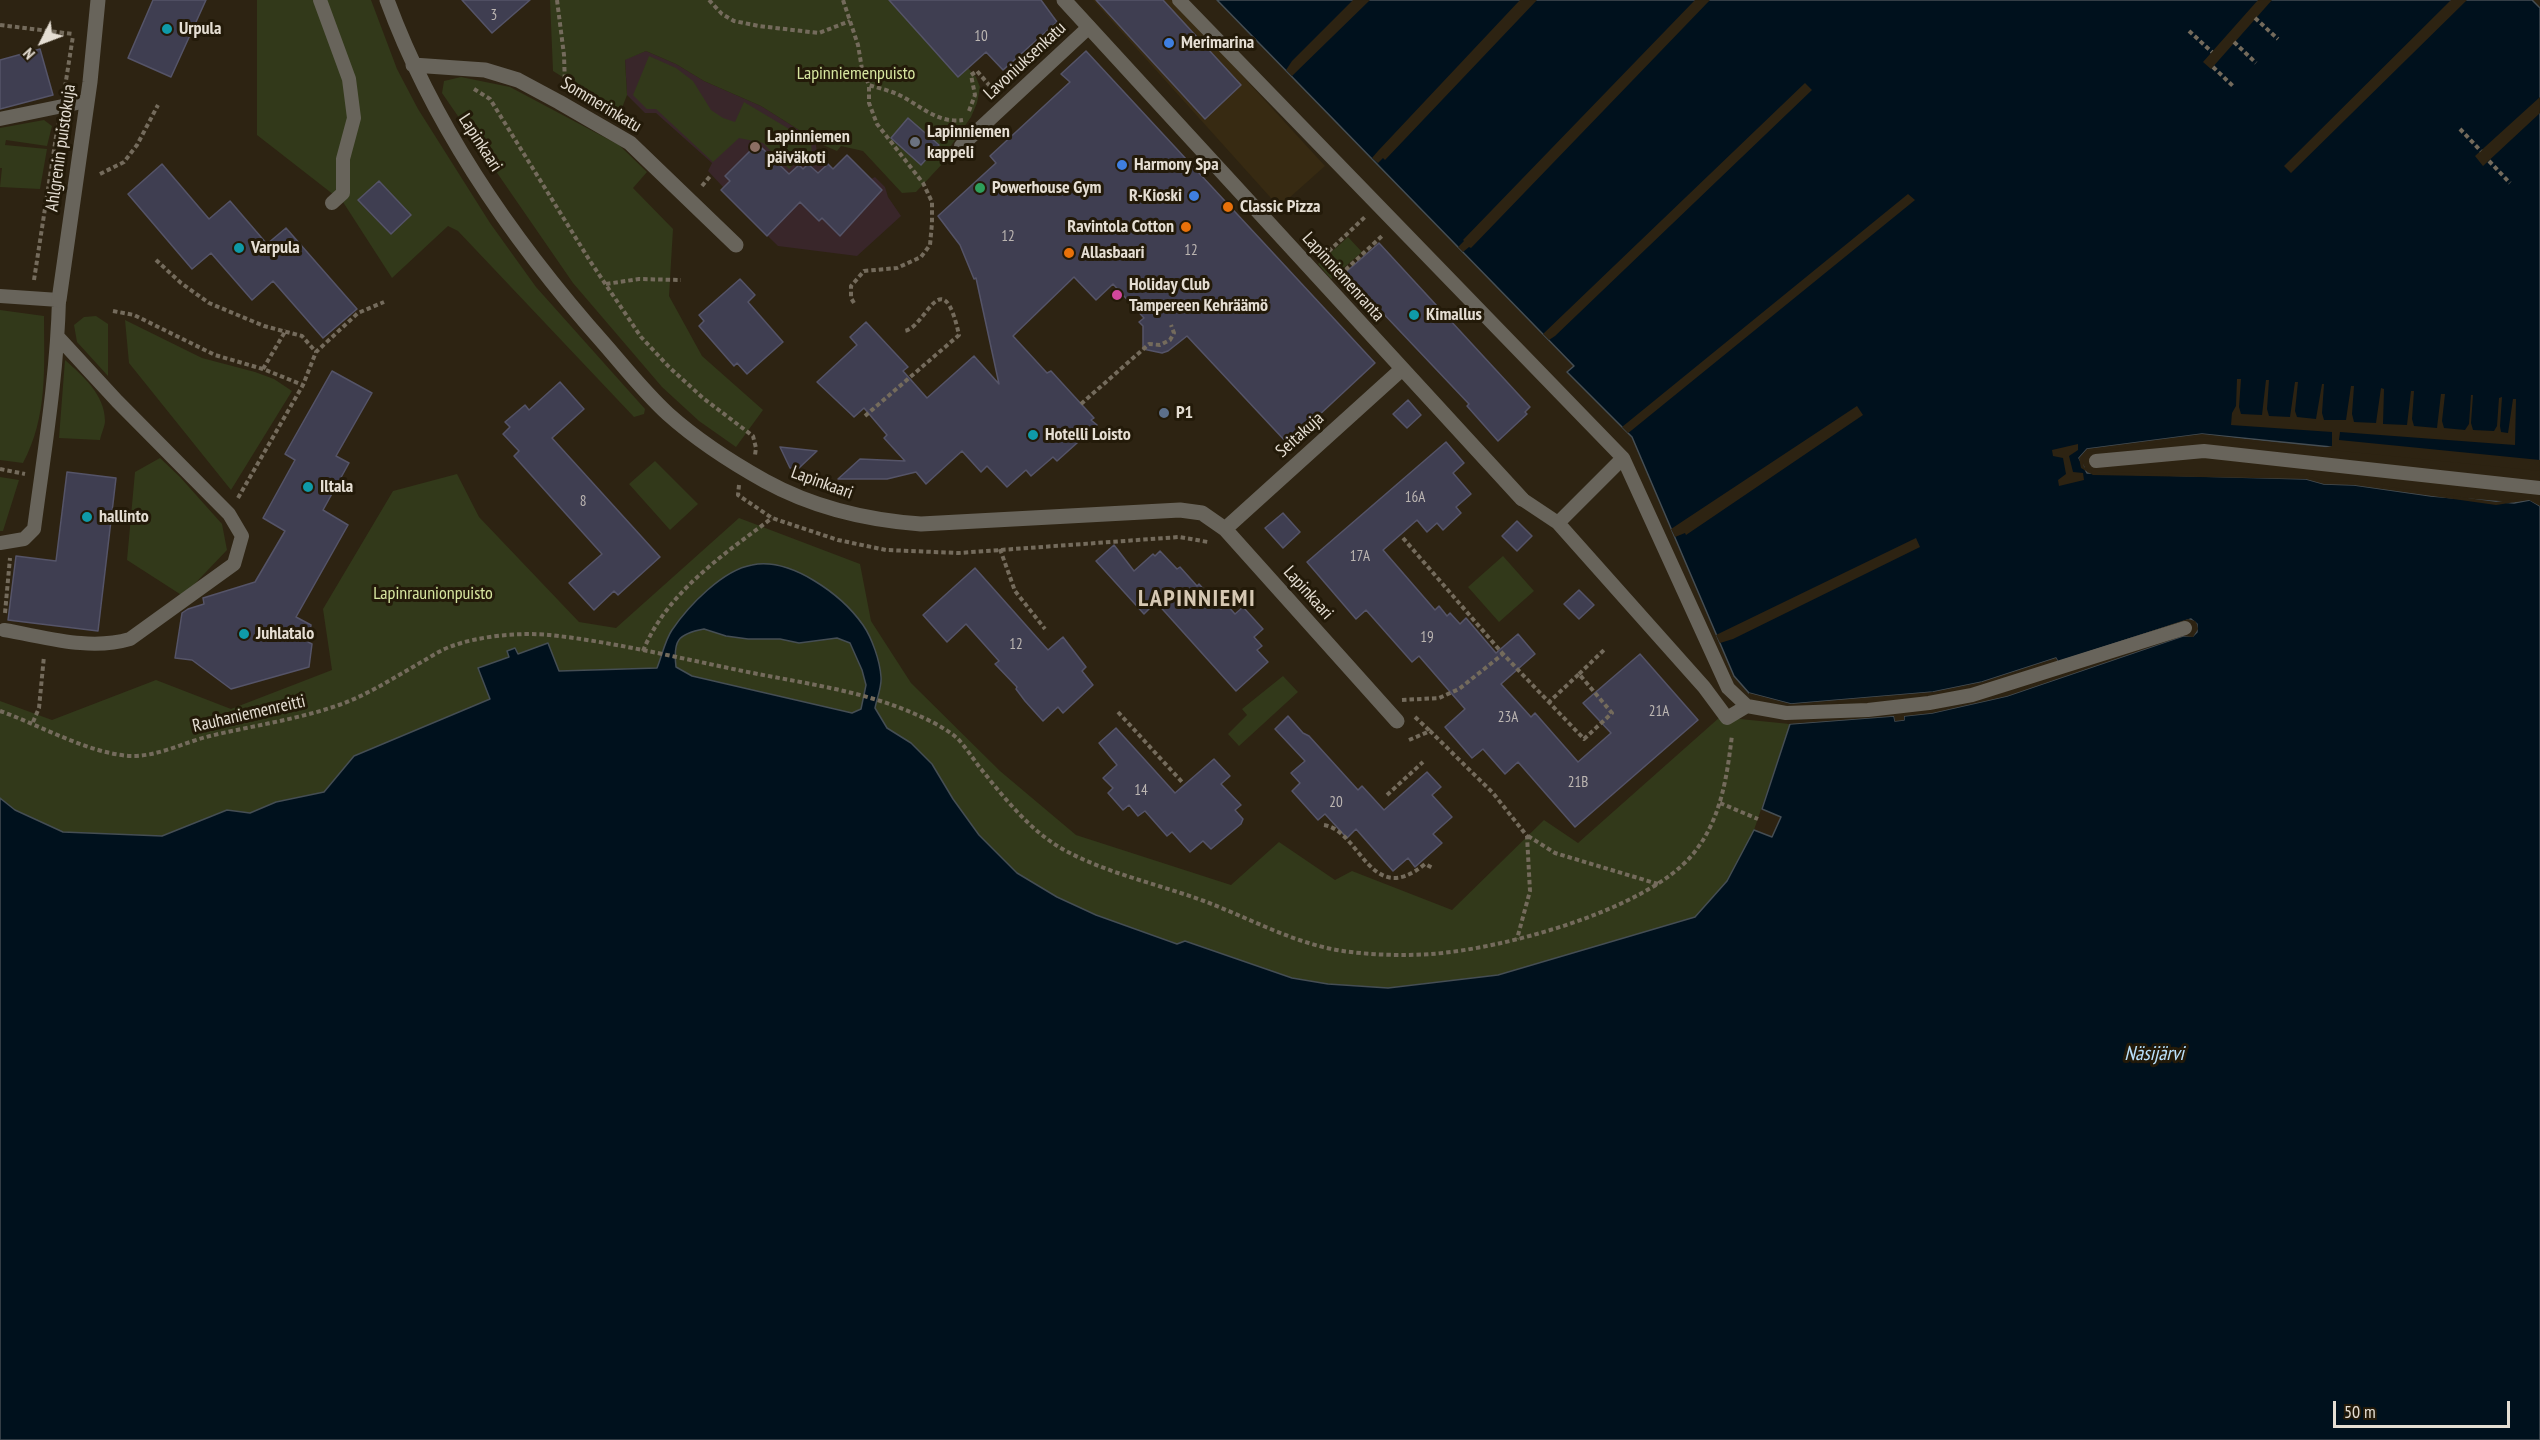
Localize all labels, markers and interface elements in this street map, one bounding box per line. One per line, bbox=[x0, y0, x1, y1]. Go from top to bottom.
house number: 3 bbox=[491, 7, 497, 25]
north arrow bbox=[12, 12, 72, 72]
place label: Urpula bbox=[179, 18, 221, 40]
street label: Lavoniuksenkatu bbox=[980, 18, 1070, 104]
marker: Urpula bbox=[160, 22, 174, 36]
house number: 10 bbox=[974, 28, 988, 46]
place label: Merimarina bbox=[1181, 32, 1254, 54]
marker: Merimarina bbox=[1162, 36, 1176, 50]
text: N bbox=[18, 44, 39, 64]
park label: Lapinniemenpuisto bbox=[797, 63, 915, 85]
street label: Sommerinkatu bbox=[557, 73, 645, 137]
street label: Ahlgrenin puistokuja bbox=[41, 83, 81, 213]
street label: Lapinkaari bbox=[453, 110, 507, 176]
place label: Lapinniemen kappeli bbox=[927, 121, 1010, 164]
place label: Lapinniemen päiväkoti bbox=[767, 126, 850, 168]
marker: Lapinniemen kappeli bbox=[908, 135, 922, 149]
marker: Lapinniemen päiväkoti bbox=[748, 140, 762, 154]
place label: Harmony Spa bbox=[1134, 154, 1219, 176]
marker: Harmony Spa bbox=[1115, 158, 1129, 172]
place label: Powerhouse Gym bbox=[992, 177, 1101, 199]
marker: Powerhouse Gym bbox=[973, 181, 987, 195]
place label: R-Kioski bbox=[1129, 185, 1182, 207]
marker: R-Kioski bbox=[1187, 189, 1201, 203]
place label: Classic Pizza bbox=[1240, 196, 1320, 218]
marker: Classic Pizza bbox=[1221, 200, 1235, 214]
place label: Ravintola Cotton bbox=[1067, 216, 1174, 238]
marker: Ravintola Cotton bbox=[1179, 220, 1193, 234]
house number: 12 bbox=[1001, 228, 1015, 246]
street label: Lapinniemenranta bbox=[1297, 228, 1389, 326]
place label: Varpula bbox=[251, 237, 300, 259]
marker: Varpula bbox=[232, 241, 246, 255]
place label: Allasbaari bbox=[1081, 242, 1145, 264]
house number: 12 bbox=[1184, 242, 1198, 260]
marker: Allasbaari bbox=[1062, 246, 1076, 260]
place label: Holiday Club Tampereen Kehräämö bbox=[1129, 274, 1268, 316]
marker: Holiday Club Tampereen Kehräämö bbox=[1110, 288, 1124, 302]
place label: Kimallus bbox=[1426, 304, 1482, 326]
marker: Kimallus bbox=[1407, 308, 1421, 322]
place label: P1 bbox=[1176, 402, 1193, 424]
marker: P1 bbox=[1157, 406, 1171, 420]
street label: Seitakuja bbox=[1272, 408, 1328, 462]
place label: Hotelli Loisto bbox=[1045, 424, 1131, 446]
marker: Hotelli Loisto bbox=[1026, 428, 1040, 442]
street label: Lapinkaari bbox=[788, 462, 856, 504]
place label: Iltala bbox=[320, 476, 353, 498]
marker: Iltala bbox=[301, 480, 315, 494]
house number: 16A bbox=[1405, 489, 1425, 507]
house number: 8 bbox=[580, 493, 586, 511]
place label: hallinto bbox=[99, 506, 149, 528]
marker: hallinto bbox=[80, 510, 94, 524]
house number: 17A bbox=[1350, 548, 1370, 566]
street label: Lapinkaari bbox=[1278, 562, 1338, 624]
park label: Lapinraunionpuisto bbox=[373, 583, 493, 605]
district label: LAPINNIEMI bbox=[1138, 585, 1256, 613]
place label: Juhlatalo bbox=[256, 623, 314, 645]
marker: Juhlatalo bbox=[237, 627, 251, 641]
house number: 19 bbox=[1420, 629, 1434, 647]
house number: 12 bbox=[1009, 636, 1023, 654]
street label: Rauhaniemenreitti bbox=[190, 691, 308, 737]
house number: 21A bbox=[1649, 703, 1669, 721]
house number: 23A bbox=[1498, 709, 1518, 727]
house number: 21B bbox=[1568, 774, 1588, 792]
house number: 14 bbox=[1134, 782, 1148, 800]
house number: 20 bbox=[1329, 794, 1343, 812]
water label: Näsijärvi bbox=[2124, 1042, 2184, 1066]
scale bar bbox=[2336, 1389, 2513, 1427]
text: 50 m bbox=[2344, 1400, 2376, 1423]

